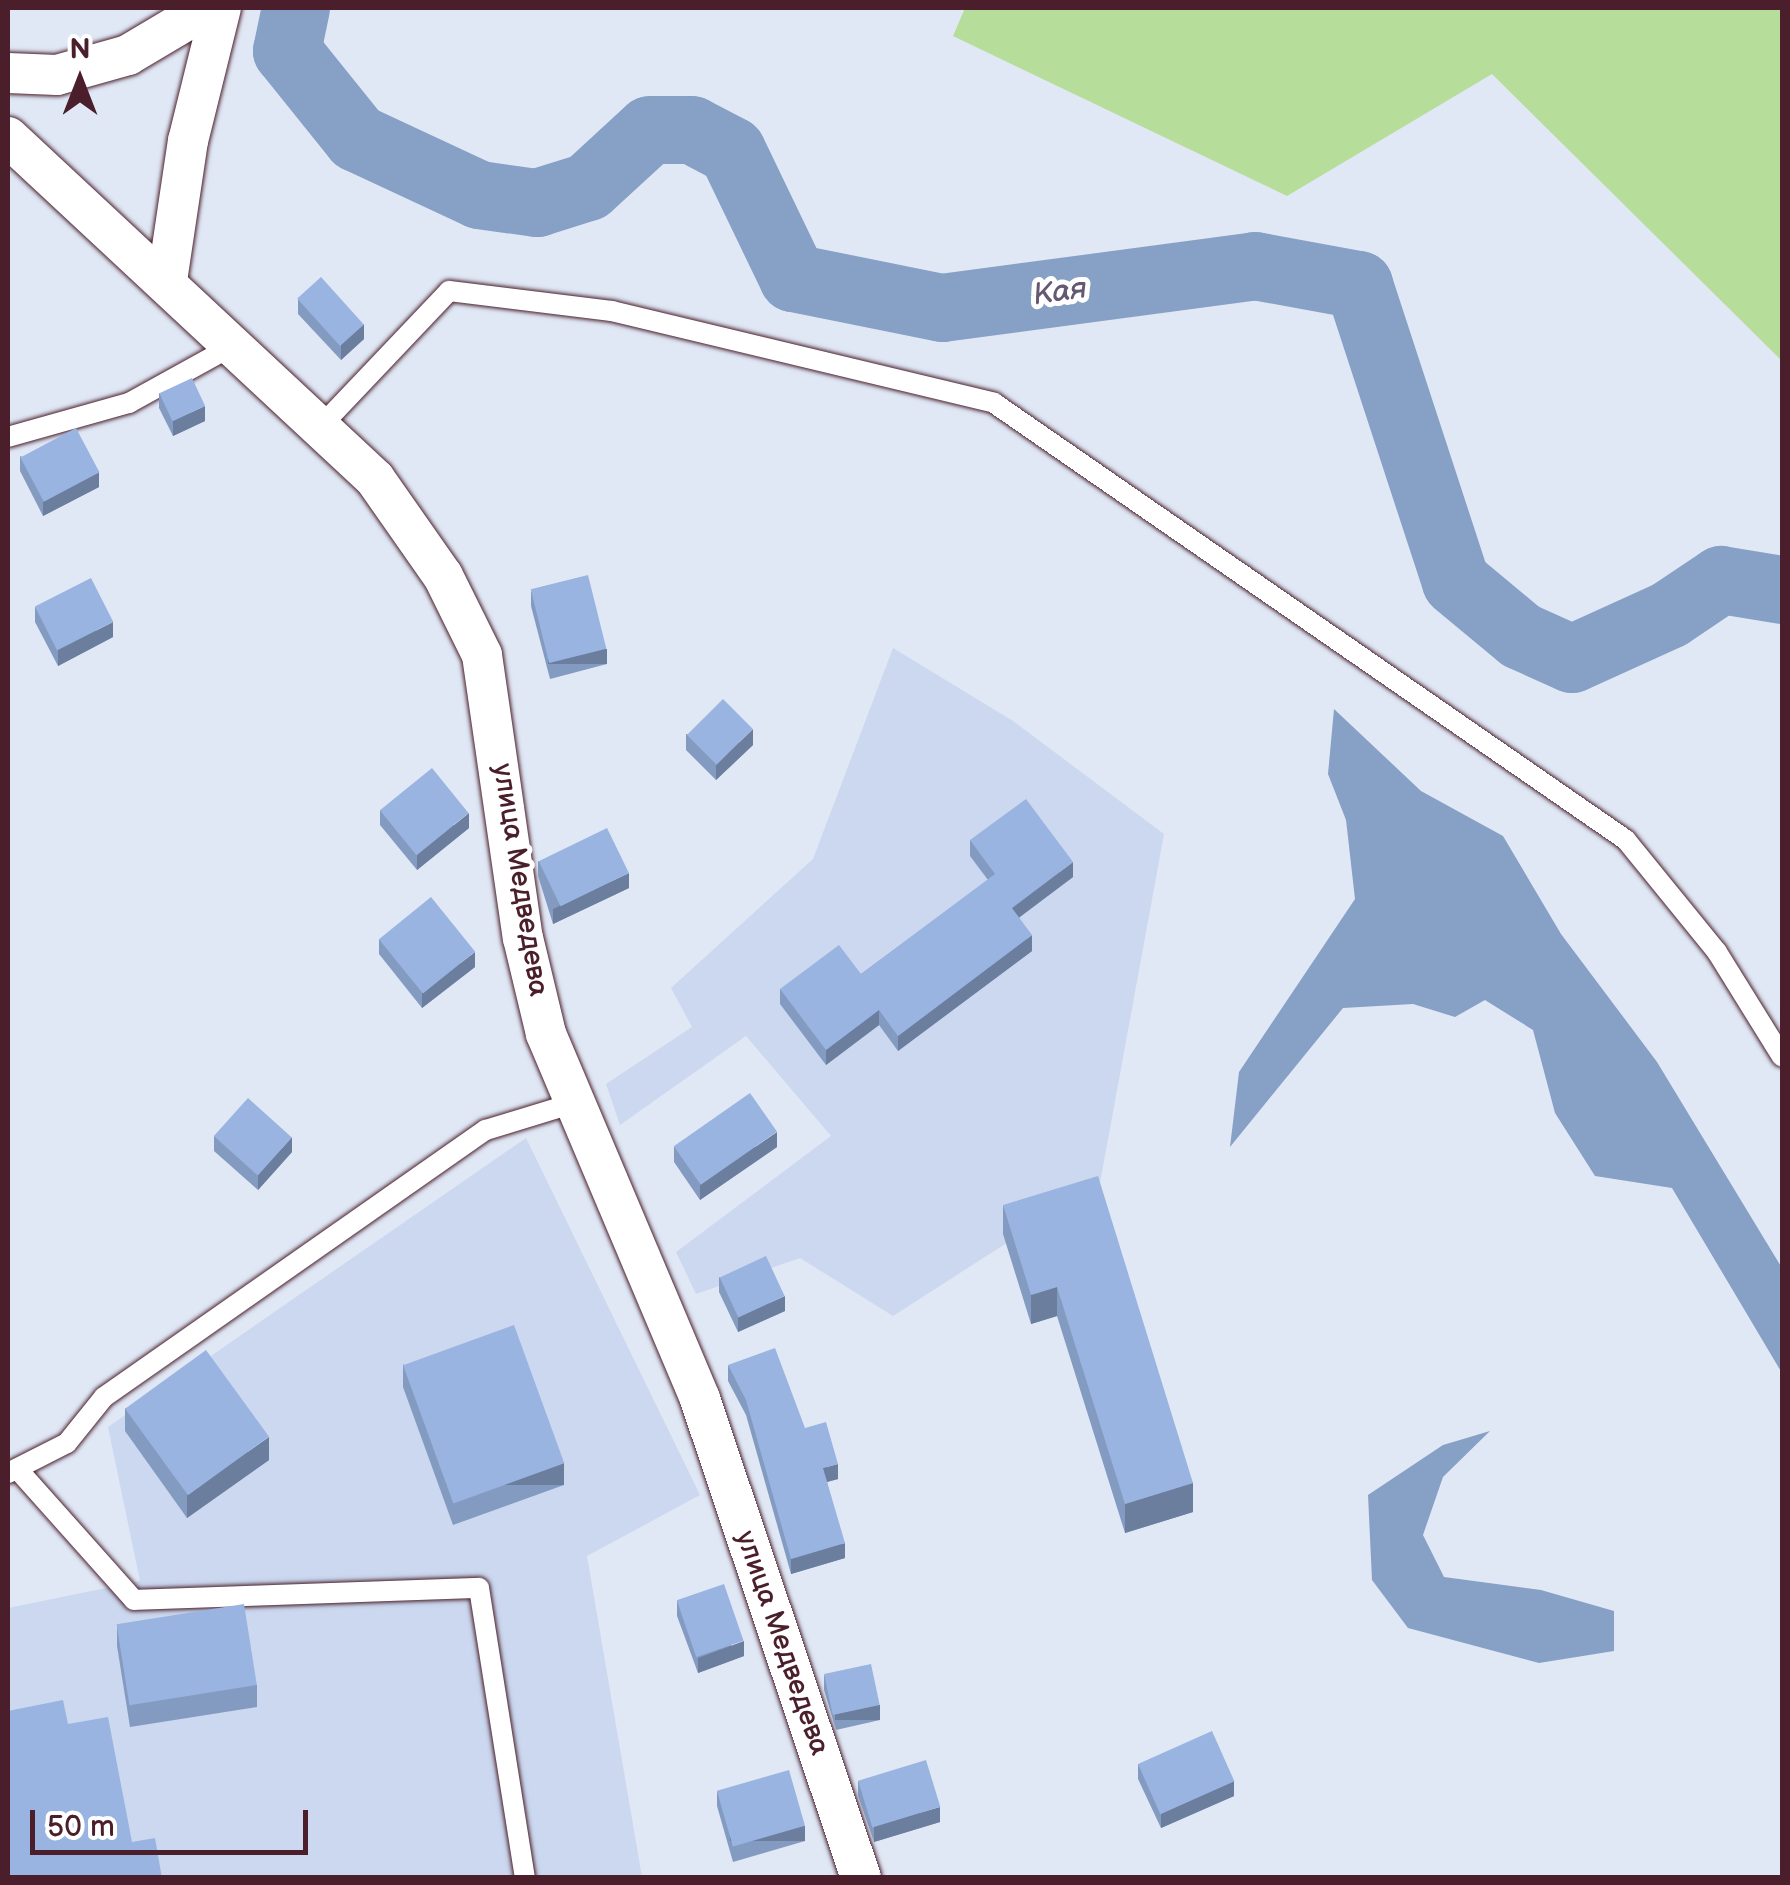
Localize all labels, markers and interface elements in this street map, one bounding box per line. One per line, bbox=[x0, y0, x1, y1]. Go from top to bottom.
north arrow bbox=[30, 30, 130, 130]
text: N bbox=[69, 33, 91, 66]
water label: Кая bbox=[1031, 270, 1089, 314]
street label: улица Медведева bbox=[485, 761, 555, 999]
street label: улица Медведева bbox=[728, 1526, 836, 1760]
scale bar bbox=[35, 1790, 312, 1852]
text: 50 m bbox=[47, 1809, 115, 1845]

